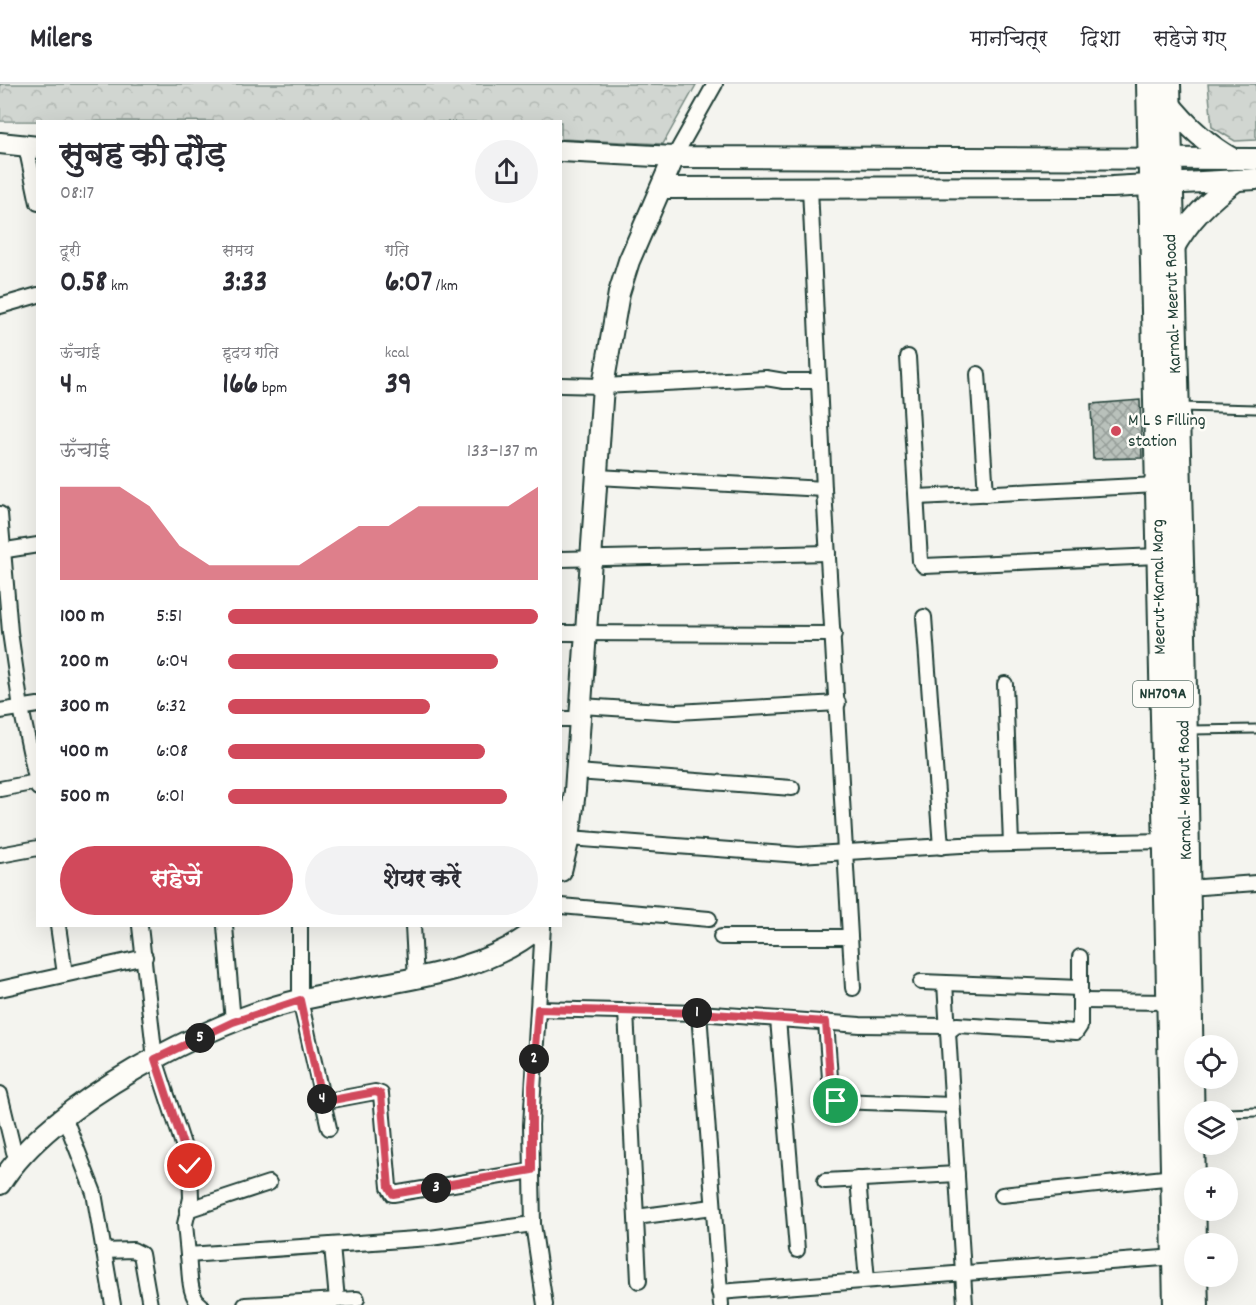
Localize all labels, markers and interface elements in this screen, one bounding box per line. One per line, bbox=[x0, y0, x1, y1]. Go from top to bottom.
text: Milers bbox=[30, 21, 93, 61]
text: मानचित्र bbox=[970, 26, 1047, 56]
text: दिशा bbox=[1080, 26, 1120, 56]
text: सहेजे गए bbox=[1153, 26, 1226, 56]
text: सुबह की दौड़ bbox=[60, 134, 226, 181]
button: share bbox=[475, 140, 538, 203]
text: 08:17 bbox=[60, 180, 94, 208]
street label: Karnal- Meerut Road bbox=[1159, 234, 1189, 374]
text: दूरी bbox=[60, 240, 81, 263]
text: समय bbox=[222, 240, 254, 263]
text: गति bbox=[385, 240, 409, 263]
text: 0.58 bbox=[60, 263, 107, 306]
text: 3:33 bbox=[222, 263, 267, 306]
text: 6:07 bbox=[385, 263, 432, 306]
text: km bbox=[107, 275, 128, 298]
text: /km bbox=[432, 275, 458, 298]
text: ऊँचाई bbox=[60, 342, 100, 365]
text: हृदय गति bbox=[222, 342, 279, 365]
text: kcal bbox=[385, 342, 409, 365]
text: 4 bbox=[60, 365, 72, 408]
text: 166 bbox=[222, 365, 258, 408]
text: 39 bbox=[385, 365, 412, 408]
text: m bbox=[72, 377, 87, 400]
text: bpm bbox=[258, 377, 287, 400]
place label: M L S Filling station bbox=[1128, 409, 1206, 455]
marker: M L S Filling station bbox=[1109, 424, 1123, 438]
text: ऊँचाई bbox=[60, 438, 110, 466]
text: 133–137 m bbox=[467, 438, 538, 466]
street label: Meerut-Karnal Marg bbox=[1146, 519, 1174, 655]
text: 100 m bbox=[60, 603, 105, 631]
text: 5:51 bbox=[156, 603, 182, 631]
text: 200 m bbox=[60, 648, 109, 676]
text: 6:04 bbox=[156, 648, 188, 676]
road number: NH709A bbox=[1133, 681, 1193, 707]
text: 300 m bbox=[60, 693, 109, 721]
text: 6:32 bbox=[156, 693, 187, 721]
street label: Karnal- Meerut Road bbox=[1172, 720, 1200, 860]
text: 400 m bbox=[60, 738, 108, 766]
text: 6:08 bbox=[156, 738, 188, 766]
text: 500 m bbox=[60, 783, 109, 811]
text: 6:01 bbox=[156, 783, 184, 811]
button: सहेजें bbox=[60, 846, 293, 915]
button: शेयर करें bbox=[305, 846, 538, 915]
pin: 1 bbox=[682, 998, 712, 1028]
text: 1 bbox=[695, 1001, 699, 1024]
pin: 5 bbox=[185, 1023, 215, 1053]
text: 5 bbox=[196, 1026, 204, 1049]
map controls bbox=[1184, 1035, 1238, 1287]
button: locate bbox=[1184, 1035, 1238, 1089]
pin: 2 bbox=[519, 1044, 549, 1074]
text: 2 bbox=[531, 1047, 538, 1070]
pin bbox=[810, 1075, 861, 1126]
pin: 4 bbox=[307, 1084, 337, 1114]
icon: arrive bbox=[819, 1084, 852, 1117]
text: 4 bbox=[319, 1087, 325, 1110]
button: layers bbox=[1184, 1101, 1238, 1155]
pin bbox=[164, 1140, 215, 1191]
icon: check bbox=[173, 1149, 206, 1182]
button: + bbox=[1184, 1167, 1238, 1221]
pin: 3 bbox=[421, 1173, 451, 1203]
text: 3 bbox=[432, 1176, 440, 1199]
button: − bbox=[1184, 1233, 1238, 1287]

